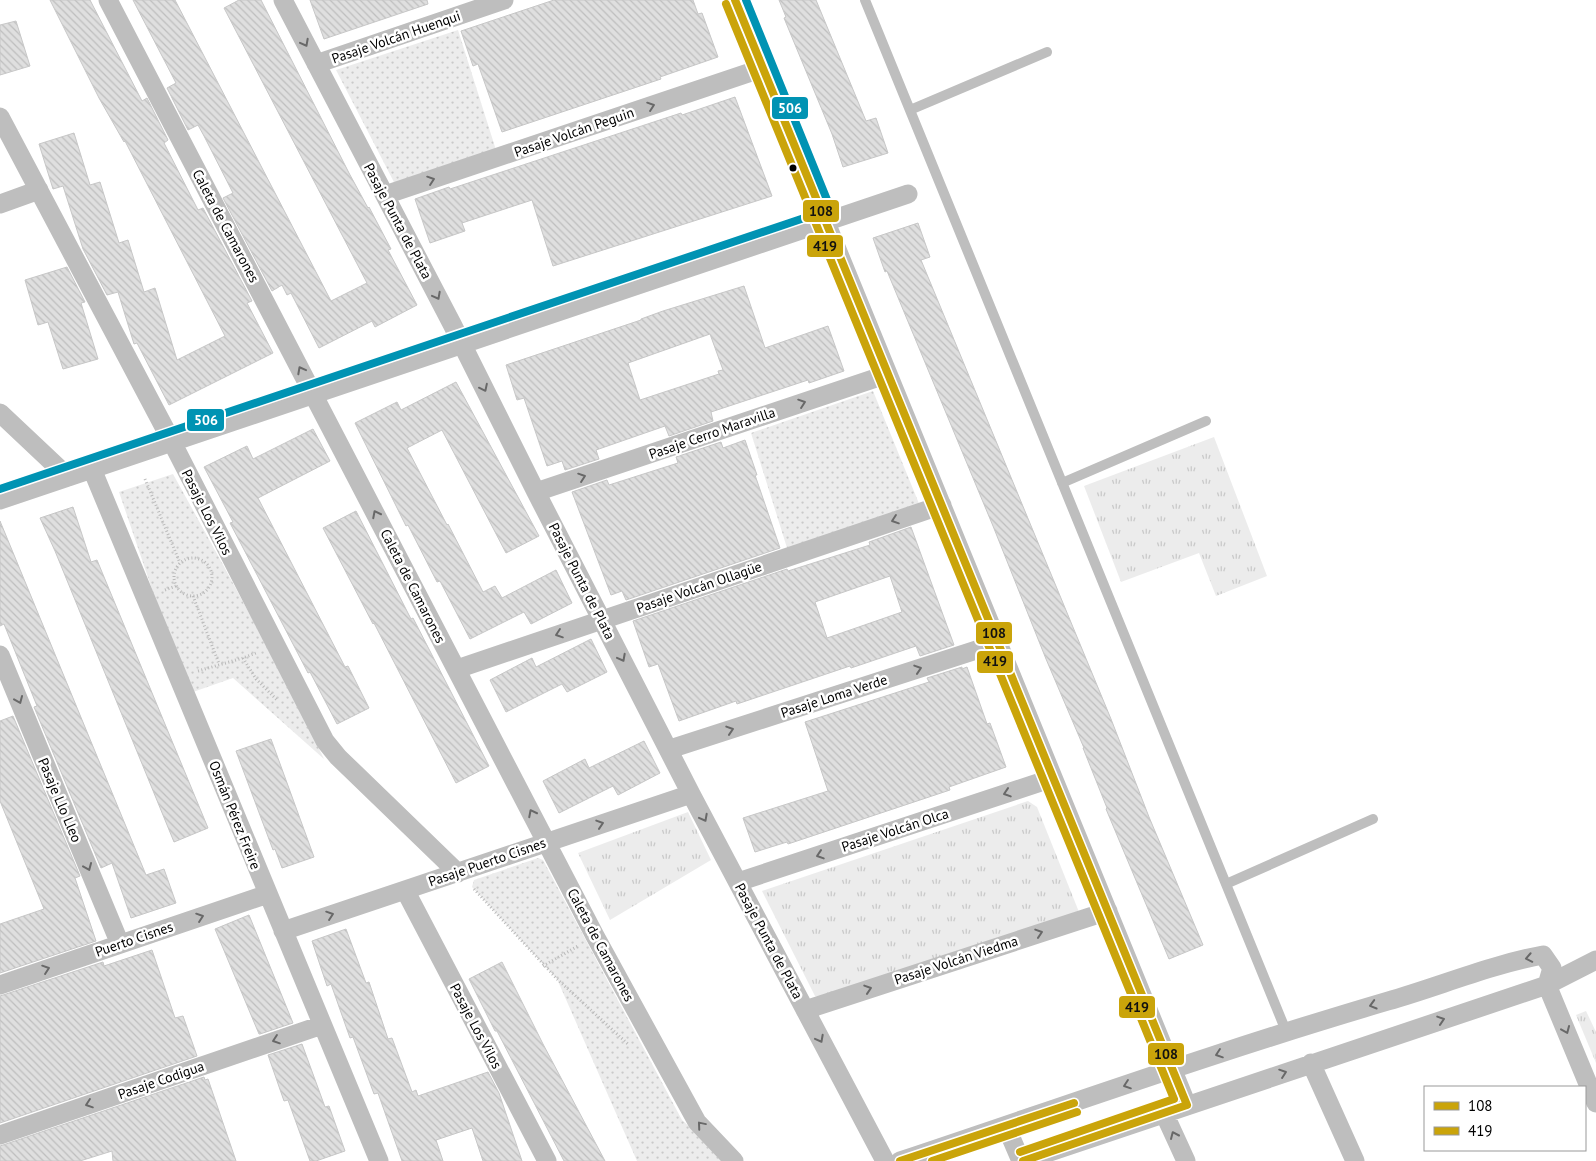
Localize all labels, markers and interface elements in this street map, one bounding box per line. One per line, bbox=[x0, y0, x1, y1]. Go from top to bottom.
street label: Pasaje Volcán Huenqui bbox=[329, 6, 463, 68]
one-way arrow bbox=[299, 38, 309, 47]
line badge: 506 bbox=[771, 96, 809, 120]
text: 506 bbox=[778, 99, 802, 117]
one-way arrow bbox=[647, 102, 655, 112]
street label: Pasaje Volcán Peguin bbox=[512, 103, 636, 161]
street label: Pasaje Punta de Plata bbox=[360, 160, 436, 282]
unlabelled marker bbox=[788, 163, 798, 173]
street label: Caleta de Camarones bbox=[189, 166, 263, 286]
one-way arrow bbox=[426, 175, 435, 185]
line badge: 108 bbox=[802, 199, 840, 223]
text: 108 bbox=[809, 202, 833, 220]
line badge: 419 bbox=[806, 234, 844, 258]
text: 419 bbox=[813, 237, 837, 255]
one-way arrow bbox=[431, 291, 441, 300]
one-way arrow bbox=[297, 366, 307, 375]
one-way arrow bbox=[478, 383, 488, 392]
one-way arrow bbox=[798, 399, 806, 409]
street label: Pasaje Cerro Maravilla bbox=[646, 403, 778, 463]
line badge: 506 bbox=[186, 408, 225, 432]
text: 506 bbox=[194, 411, 218, 429]
street label: Pasaje Los Vilos bbox=[178, 466, 236, 558]
one-way arrow bbox=[577, 473, 586, 483]
one-way arrow bbox=[372, 510, 382, 519]
one-way arrow bbox=[892, 514, 900, 524]
street label: Pasaje Punta de Plata bbox=[545, 520, 619, 642]
street label: Caleta de Camarones bbox=[376, 526, 450, 646]
street label: Pasaje Volcán Ollagüe bbox=[634, 557, 764, 617]
line badge: 108 bbox=[975, 621, 1013, 645]
text: 108 bbox=[982, 624, 1006, 642]
one-way arrow bbox=[555, 628, 564, 638]
line badge: 419 bbox=[976, 650, 1014, 674]
one-way arrow bbox=[616, 652, 626, 661]
text: 419 bbox=[983, 652, 1007, 670]
one-way arrow bbox=[913, 665, 921, 675]
street label: Pasaje Loma Verde bbox=[778, 670, 890, 722]
one-way arrow bbox=[12, 695, 23, 704]
one-way arrow bbox=[725, 725, 733, 735]
street label: Pasaje Llo Lleo bbox=[34, 755, 86, 845]
street label: Osmán Pérez Freire bbox=[205, 758, 265, 872]
one-way arrow bbox=[1003, 787, 1012, 797]
street label: Pasaje Volcán Olca bbox=[839, 804, 951, 856]
one-way arrow bbox=[528, 810, 538, 819]
one-way arrow bbox=[698, 812, 708, 821]
one-way arrow bbox=[595, 820, 603, 830]
street label: Pasaje Puerto Cisnes bbox=[426, 833, 548, 891]
one-way arrow bbox=[816, 849, 824, 859]
one-way arrow bbox=[81, 862, 92, 871]
street label: Pasaje Punta de Plata bbox=[731, 880, 807, 1002]
street label: Caleta de Camarones bbox=[564, 885, 638, 1005]
one-way arrow bbox=[325, 911, 333, 921]
one-way arrow bbox=[195, 912, 204, 922]
street label: Puerto Cisnes bbox=[93, 917, 175, 961]
one-way arrow bbox=[1034, 929, 1043, 939]
street label: Pasaje Volcán Viedma bbox=[892, 932, 1020, 988]
one-way arrow bbox=[1524, 952, 1533, 962]
one-way arrow bbox=[41, 965, 50, 975]
street label: Pasaje Los Vilos bbox=[446, 980, 506, 1072]
one-way arrow bbox=[863, 985, 871, 995]
line badge: 419 bbox=[1118, 995, 1156, 1019]
text: 419 bbox=[1125, 998, 1149, 1016]
one-way arrow bbox=[1370, 1000, 1378, 1010]
one-way arrow bbox=[1436, 1016, 1444, 1026]
one-way arrow bbox=[1559, 1025, 1570, 1034]
one-way arrow bbox=[272, 1034, 281, 1044]
one-way arrow bbox=[814, 1034, 824, 1043]
line badge: 108 bbox=[1147, 1042, 1185, 1066]
text: 108 bbox=[1154, 1045, 1178, 1063]
one-way arrow bbox=[1215, 1048, 1223, 1058]
street label: Pasaje Codigua bbox=[116, 1057, 207, 1103]
one-way arrow bbox=[1278, 1069, 1287, 1079]
one-way arrow bbox=[1123, 1080, 1132, 1090]
legend bbox=[1424, 1086, 1586, 1151]
text: 108 bbox=[1468, 1096, 1493, 1115]
one-way arrow bbox=[85, 1098, 94, 1108]
text: 419 bbox=[1468, 1121, 1493, 1140]
one-way arrow bbox=[697, 1122, 706, 1131]
one-way arrow bbox=[1169, 1131, 1180, 1140]

